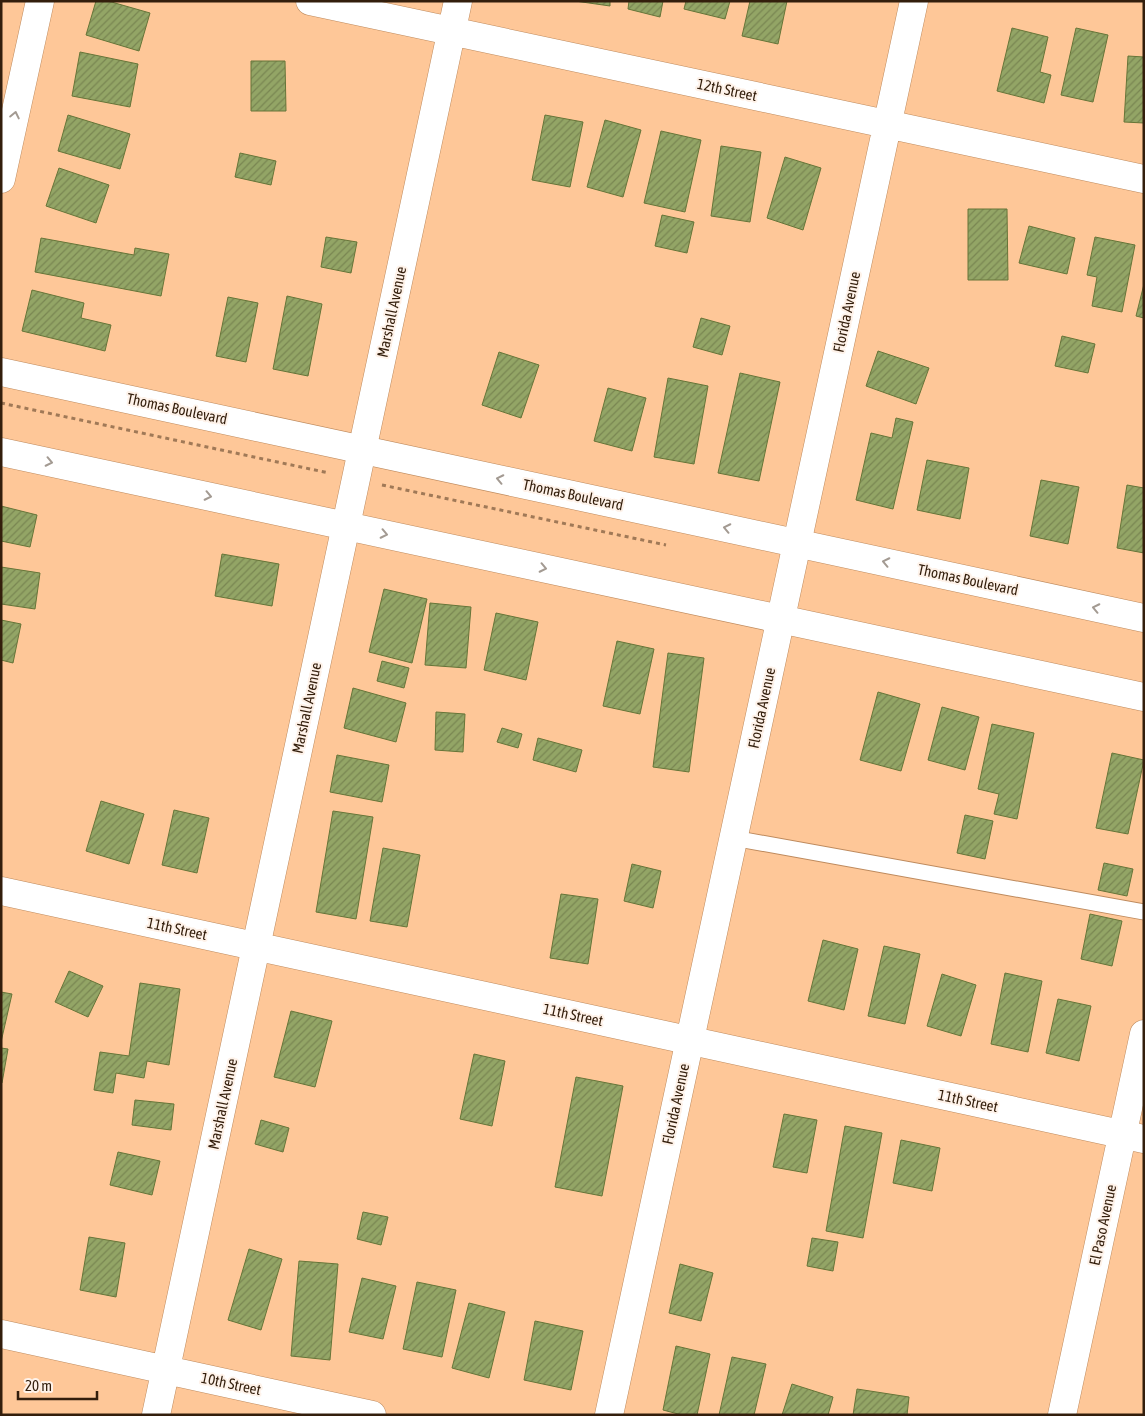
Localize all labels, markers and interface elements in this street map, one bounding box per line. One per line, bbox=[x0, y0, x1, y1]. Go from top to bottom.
street label: 12th Street bbox=[696, 75, 759, 104]
one-way arrow bbox=[9, 110, 20, 119]
street label: Marshall Avenue bbox=[374, 265, 409, 359]
street label: Florida Avenue bbox=[830, 270, 863, 354]
street label: Thomas Boulevard bbox=[125, 390, 229, 427]
one-way arrow bbox=[44, 457, 53, 467]
one-way arrow bbox=[495, 474, 504, 485]
street label: Thomas Boulevard bbox=[521, 476, 625, 513]
one-way arrow bbox=[203, 491, 212, 501]
one-way arrow bbox=[723, 523, 732, 534]
one-way arrow bbox=[379, 528, 388, 539]
one-way arrow bbox=[881, 557, 890, 568]
street label: Thomas Boulevard bbox=[916, 561, 1020, 598]
one-way arrow bbox=[538, 562, 547, 573]
one-way arrow bbox=[1092, 603, 1101, 613]
street label: Marshall Avenue bbox=[289, 661, 324, 755]
street label: Florida Avenue bbox=[745, 666, 778, 750]
street label: 11th Street bbox=[146, 914, 209, 943]
street label: 11th Street bbox=[542, 1000, 605, 1029]
street label: Marshall Avenue bbox=[205, 1057, 240, 1151]
street label: Florida Avenue bbox=[659, 1062, 692, 1146]
street label: 11th Street bbox=[937, 1086, 1000, 1115]
street label: El Paso Avenue bbox=[1086, 1183, 1119, 1267]
scale bar bbox=[18, 1368, 96, 1400]
street label: 10th Street bbox=[200, 1369, 263, 1398]
text: 20 m bbox=[25, 1377, 52, 1394]

